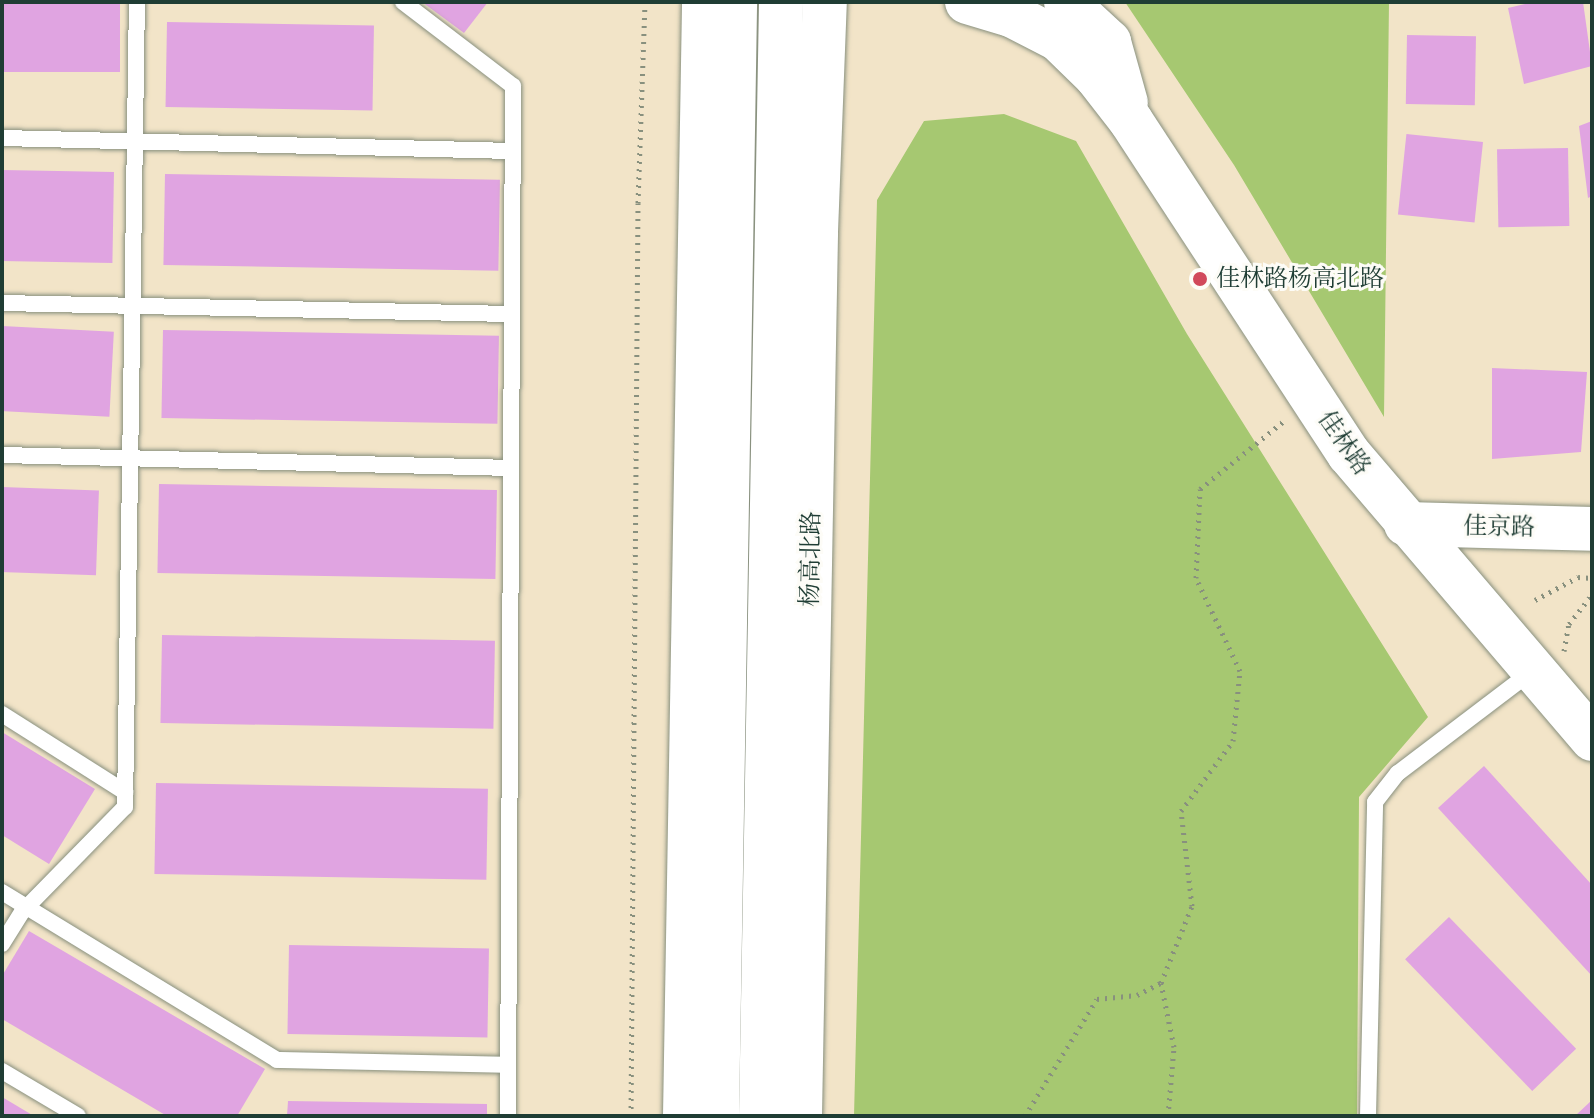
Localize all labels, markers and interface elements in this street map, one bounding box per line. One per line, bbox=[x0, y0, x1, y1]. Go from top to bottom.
place label: 佳林路杨高北路 bbox=[1216, 265, 1384, 293]
marker: 佳林路杨高北路 bbox=[1191, 270, 1209, 288]
street label: 佳林路 bbox=[1312, 405, 1376, 481]
street label: 杨高北路 bbox=[796, 511, 826, 607]
street label: 佳京路 bbox=[1463, 512, 1535, 542]

